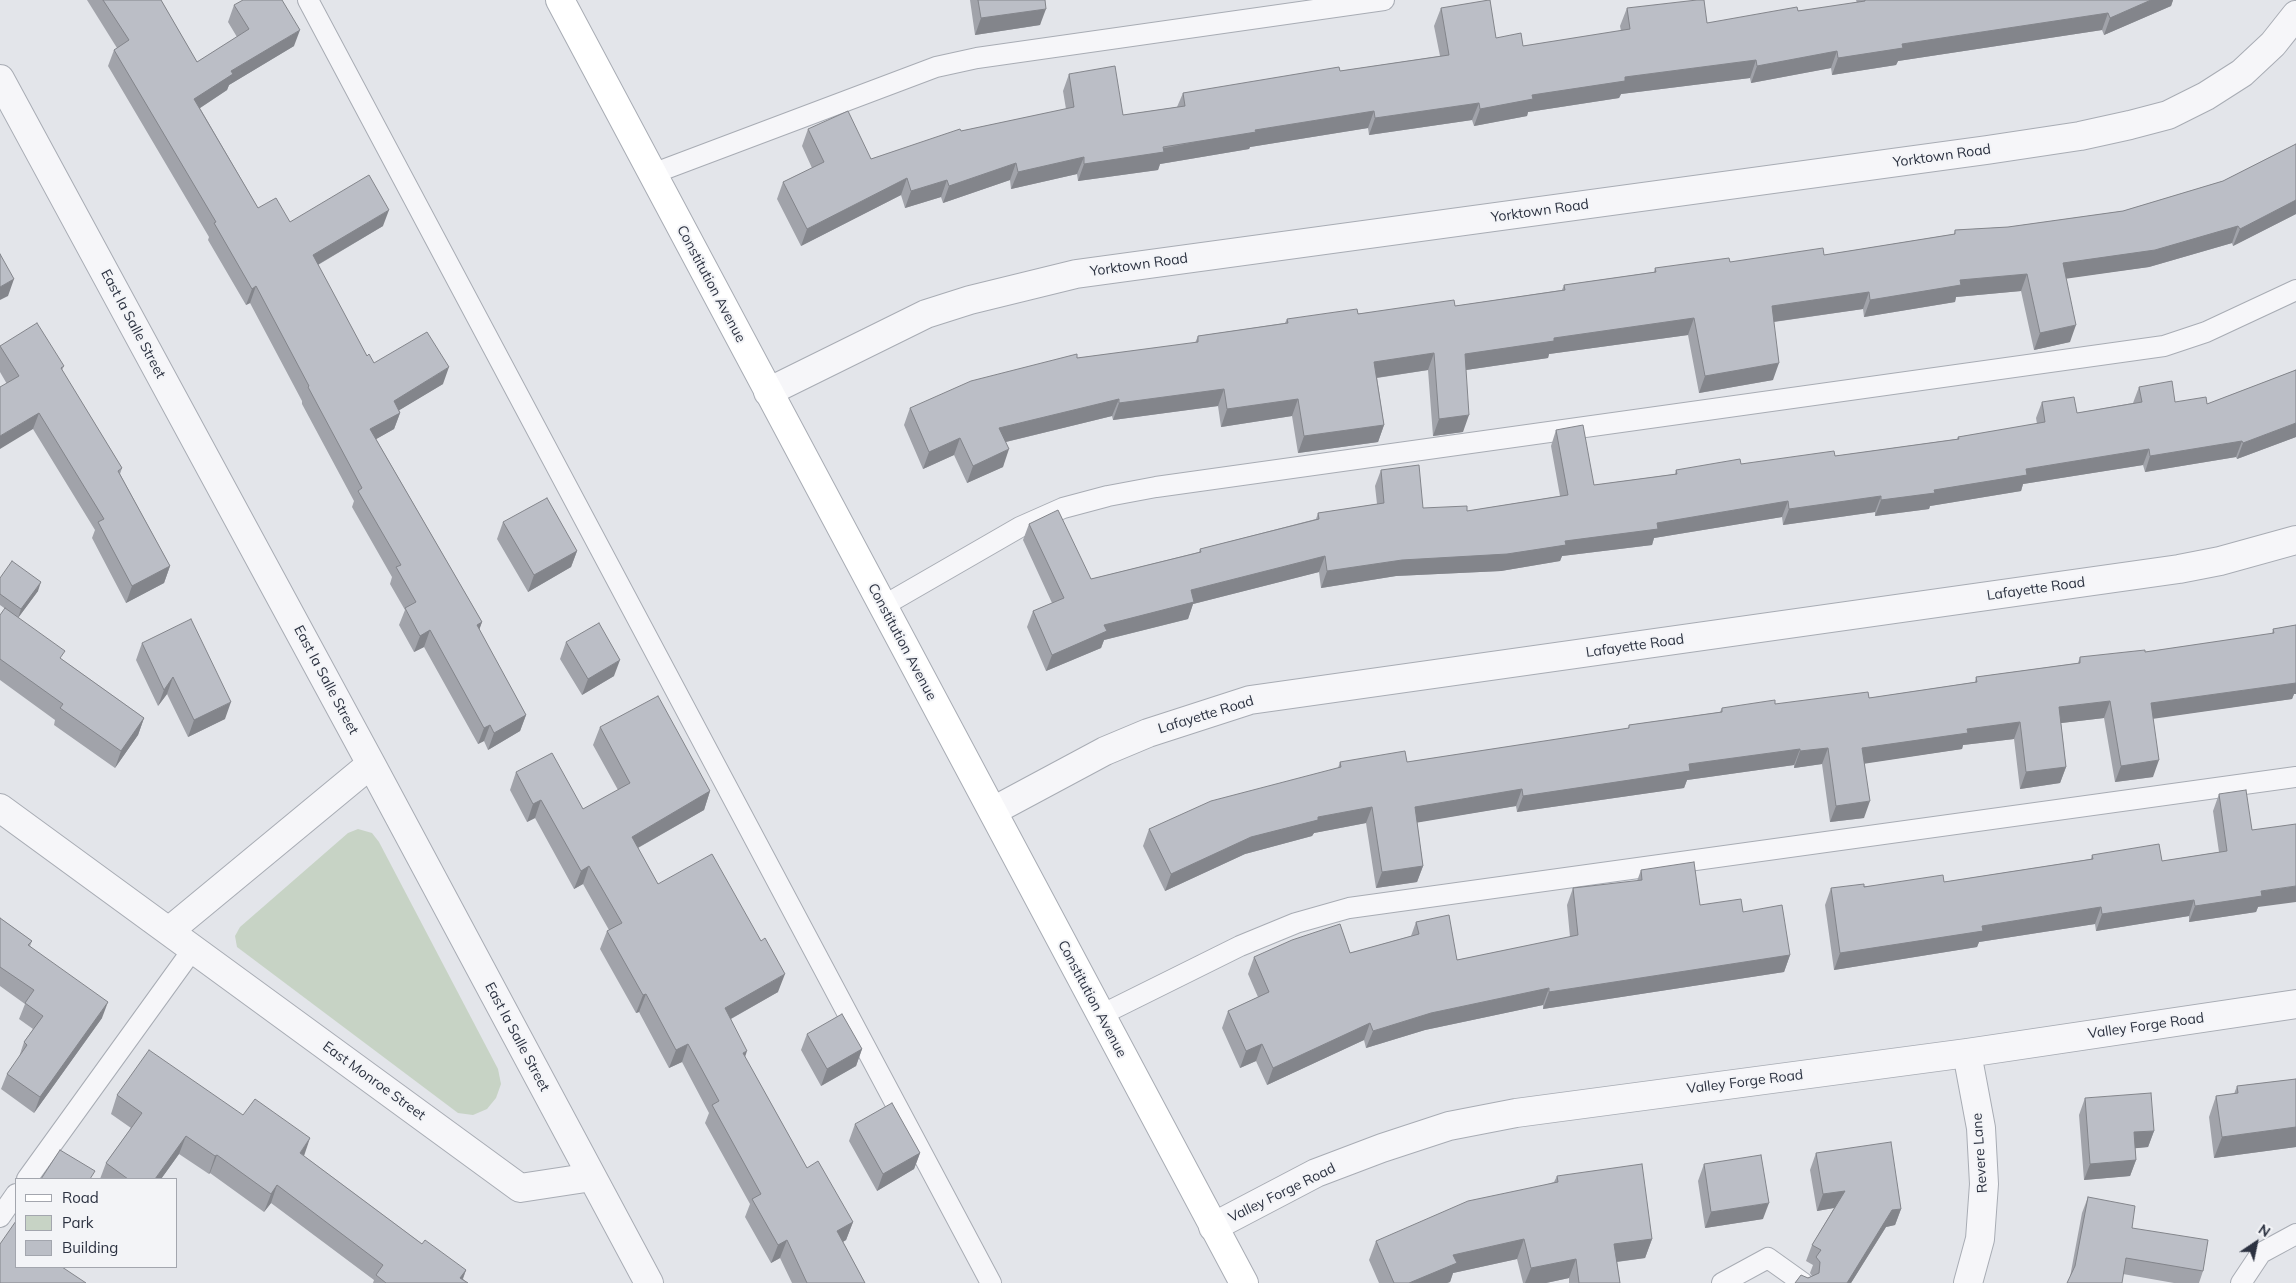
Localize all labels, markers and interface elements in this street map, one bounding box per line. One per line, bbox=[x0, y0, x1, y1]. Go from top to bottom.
street label: Yorktown Road bbox=[1892, 141, 1992, 171]
street label: Yorktown Road bbox=[1490, 196, 1590, 226]
street label: Constitution Avenue bbox=[673, 223, 749, 345]
street label: Yorktown Road bbox=[1089, 250, 1189, 280]
street label: East la Salle Street bbox=[97, 267, 169, 381]
street label: Lafayette Road bbox=[1986, 574, 2086, 604]
street label: Constitution Avenue bbox=[864, 581, 940, 703]
street label: East la Salle Street bbox=[290, 623, 362, 737]
street label: Lafayette Road bbox=[1585, 631, 1685, 661]
street label: Lafayette Road bbox=[1156, 692, 1256, 738]
street label: Constitution Avenue bbox=[1054, 938, 1130, 1060]
street label: East la Salle Street bbox=[481, 980, 553, 1094]
street label: Valley Forge Road bbox=[2087, 1010, 2205, 1042]
street label: East Monroe Street bbox=[319, 1038, 429, 1124]
street label: Valley Forge Road bbox=[1686, 1067, 1804, 1097]
street label: Revere Lane bbox=[1969, 1112, 1991, 1194]
street label: Valley Forge Road bbox=[1226, 1160, 1338, 1226]
legend bbox=[15, 1178, 178, 1268]
text: Road bbox=[62, 1188, 99, 1207]
text: Park bbox=[62, 1213, 94, 1232]
north arrow bbox=[2231, 1218, 2281, 1268]
text: N bbox=[2255, 1220, 2274, 1241]
text: Building bbox=[62, 1238, 118, 1257]

